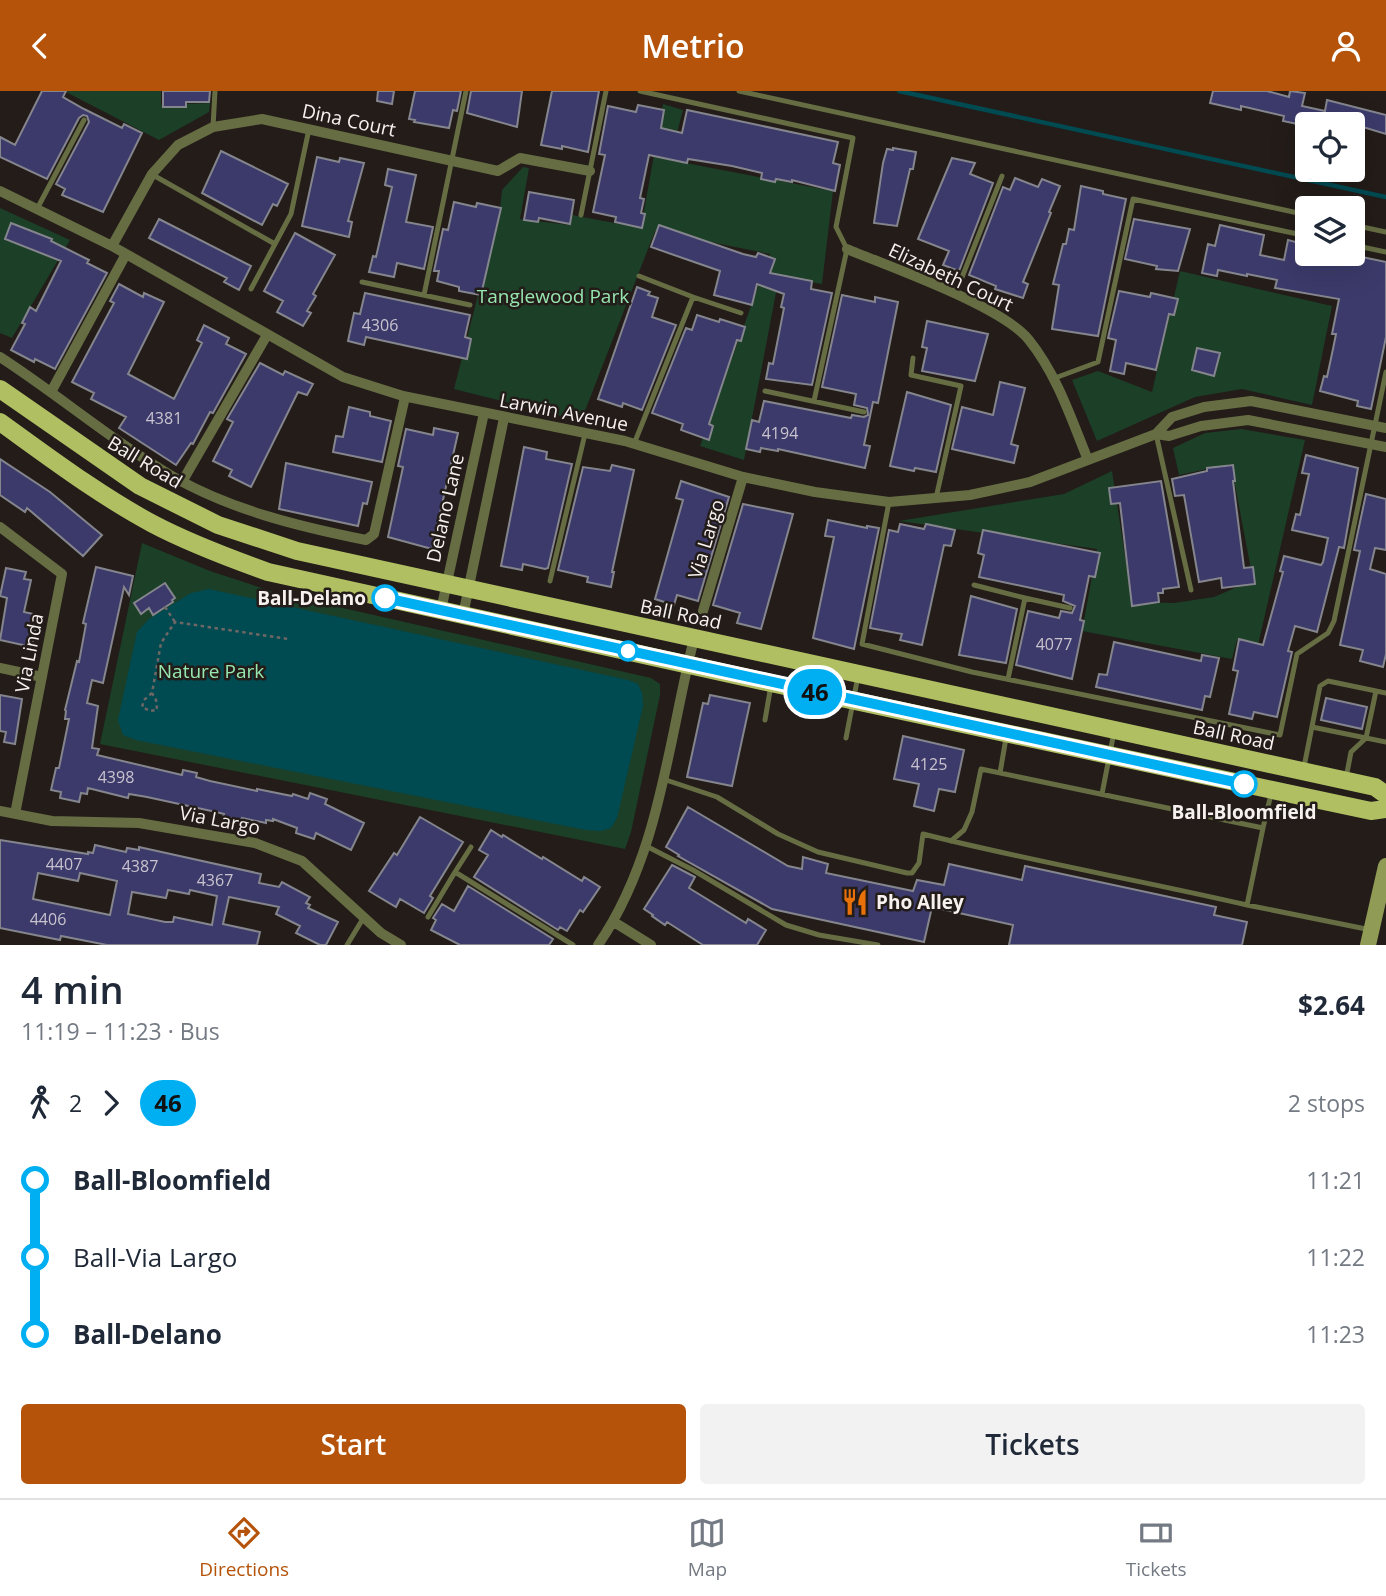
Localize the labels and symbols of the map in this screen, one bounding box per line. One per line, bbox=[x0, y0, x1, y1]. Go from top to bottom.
street label: Dina Court bbox=[300, 97, 399, 143]
street label: Elizabeth Court bbox=[884, 237, 1018, 317]
park label: Tanglewood Park bbox=[477, 283, 629, 309]
house number: 4306 bbox=[362, 314, 398, 336]
street label: Larwin Avenue bbox=[497, 387, 631, 437]
house number: 4381 bbox=[146, 407, 182, 429]
house number: 4194 bbox=[762, 422, 798, 444]
street label: Ball Road bbox=[103, 430, 187, 494]
street label: Delano Lane bbox=[420, 451, 470, 565]
street label: Via Largo bbox=[682, 496, 730, 582]
place label: Ball-Delano bbox=[257, 585, 366, 611]
marker: Ball-Delano bbox=[372, 585, 398, 611]
street label: Ball Road bbox=[638, 593, 724, 635]
street label: Via Linda bbox=[9, 611, 49, 695]
house number: 4077 bbox=[1036, 633, 1072, 655]
unlabelled marker bbox=[618, 641, 638, 661]
park label: Nature Park bbox=[158, 658, 264, 684]
line badge: 46 bbox=[784, 669, 846, 715]
street label: Ball Road bbox=[1191, 714, 1277, 756]
house number: 4125 bbox=[911, 753, 947, 775]
house number: 4398 bbox=[98, 766, 134, 788]
marker: Ball-Bloomfield bbox=[1231, 771, 1257, 797]
street label: Via Largo bbox=[177, 799, 263, 841]
place label: Ball-Bloomfield bbox=[1172, 799, 1316, 825]
house number: 4407 bbox=[46, 853, 82, 875]
house number: 4387 bbox=[122, 855, 158, 877]
house number: 4367 bbox=[197, 869, 233, 891]
restaurant icon: Pho Alley bbox=[840, 887, 870, 917]
place label: Pho Alley bbox=[876, 889, 964, 915]
house number: 4406 bbox=[30, 908, 66, 930]

